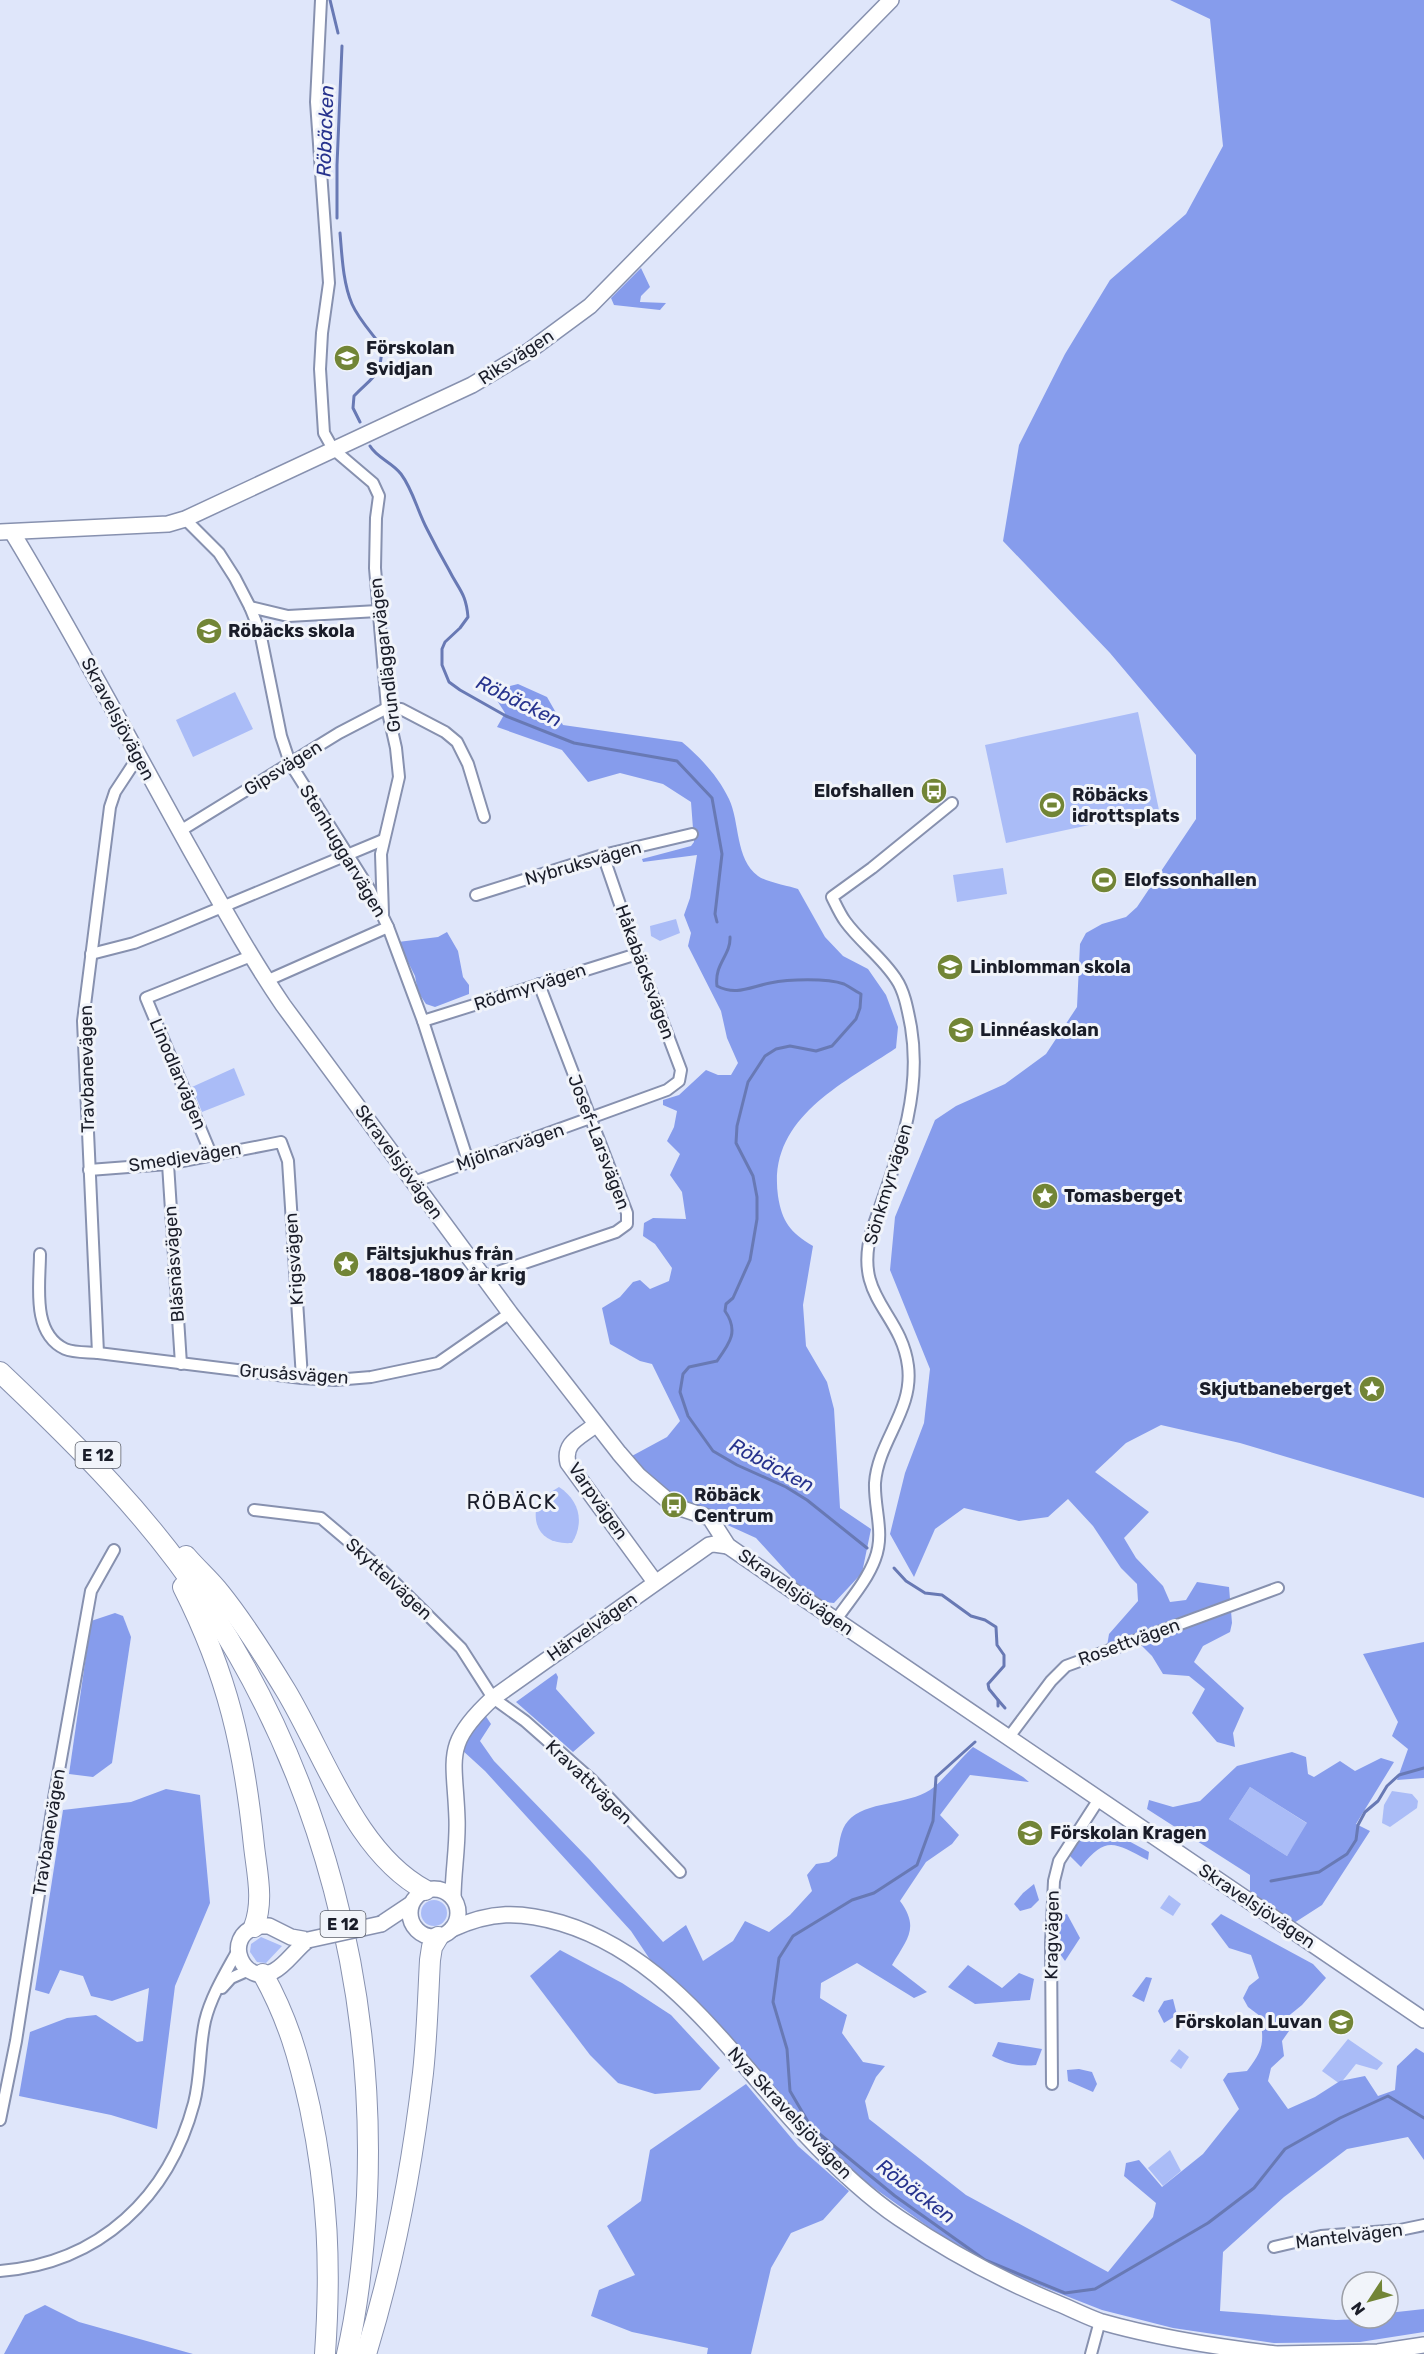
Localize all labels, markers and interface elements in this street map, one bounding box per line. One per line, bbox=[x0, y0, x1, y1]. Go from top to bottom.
water label: Röbäcken bbox=[311, 85, 339, 177]
street label: Riksvägen bbox=[474, 325, 558, 389]
place label: Förskolan Svidjan bbox=[366, 337, 455, 380]
school or university icon: Förskolan Svidjan bbox=[332, 343, 362, 373]
street label: Grundläggarvägen bbox=[365, 577, 405, 733]
school or university icon: Röbäcks skola bbox=[194, 616, 224, 646]
place label: Röbäcks skola bbox=[228, 620, 355, 642]
street label: Skravelsjövägen bbox=[76, 654, 160, 784]
water label: Röbäcken bbox=[472, 670, 566, 732]
street label: Gipsvägen bbox=[240, 735, 326, 801]
bus stop icon: Elofshallen bbox=[919, 776, 949, 806]
place label: Elofshallen bbox=[814, 780, 914, 802]
street label: Stenhuggarvägen bbox=[295, 781, 391, 921]
place label: Röbäcks idrottsplats bbox=[1072, 784, 1180, 827]
sports icon: Röbäcks idrottsplats bbox=[1037, 790, 1067, 820]
street label: Nybruksvägen bbox=[522, 836, 644, 890]
sports icon: Elofssonhallen bbox=[1089, 865, 1119, 895]
place label: Elofssonhallen bbox=[1124, 869, 1257, 891]
street label: Håkabäcksvägen bbox=[610, 902, 680, 1042]
school or university icon: Linblomman skola bbox=[935, 952, 965, 982]
place label: Linblomman skola bbox=[970, 956, 1131, 978]
street label: Rödmyrvägen bbox=[471, 959, 589, 1015]
street label: Travbanevägen bbox=[75, 1005, 99, 1133]
street label: Linodlarvägen bbox=[145, 1015, 211, 1133]
school or university icon: Linnéaskolan bbox=[946, 1015, 976, 1045]
place label: Linnéaskolan bbox=[980, 1019, 1099, 1041]
street label: Josef-Larsvägen bbox=[563, 1071, 635, 1213]
street label: Skravelsjövägen bbox=[350, 1100, 448, 1224]
street label: Mjölnarvägen bbox=[453, 1118, 567, 1176]
street label: Sönkmyrvägen bbox=[859, 1121, 917, 1247]
street label: Smedjevägen bbox=[127, 1137, 243, 1177]
place icon: Tomasberget bbox=[1030, 1181, 1060, 1211]
place label: Tomasberget bbox=[1064, 1185, 1182, 1207]
street label: Blåsnäsvägen bbox=[159, 1205, 189, 1323]
street label: Krigsvägen bbox=[280, 1212, 308, 1306]
place label: Fältsjukhus från 1808-1809 år krig bbox=[366, 1243, 526, 1286]
place icon: Fältsjukhus från 1808-1809 år krig bbox=[331, 1249, 361, 1279]
street label: Grusåsvägen bbox=[239, 1359, 349, 1389]
place icon: Skjutbaneberget bbox=[1357, 1374, 1387, 1404]
place label: Skjutbaneberget bbox=[1199, 1378, 1352, 1400]
water label: Röbäcken bbox=[726, 1433, 818, 1497]
road number: E 12 bbox=[76, 1442, 120, 1468]
street label: Varpvägen bbox=[563, 1458, 633, 1544]
place label: Röbäck Centrum bbox=[694, 1484, 773, 1527]
district label: RÖBÄCK bbox=[466, 1489, 558, 1514]
bus stop icon: Röbäck Centrum bbox=[659, 1490, 689, 1520]
street label: Skyttelvägen bbox=[341, 1533, 437, 1625]
street label: Skravelsjövägen bbox=[734, 1544, 858, 1640]
street label: Härvelvägen bbox=[543, 1588, 641, 1666]
street label: Rosettvägen bbox=[1075, 1613, 1183, 1671]
street label: Kravattvägen bbox=[541, 1735, 637, 1829]
street label: Travbanevägen bbox=[28, 1767, 70, 1897]
school or university icon: Förskolan Kragen bbox=[1015, 1818, 1045, 1848]
place label: Förskolan Kragen bbox=[1050, 1822, 1207, 1844]
street label: Skravelsjövägen bbox=[1194, 1859, 1320, 1953]
street label: Kragvägen bbox=[1040, 1890, 1064, 1980]
road number: E 12 bbox=[320, 1911, 366, 1937]
school or university icon: Förskolan Luvan bbox=[1326, 2007, 1356, 2037]
place label: Förskolan Luvan bbox=[1175, 2011, 1322, 2033]
street label: Nya Skravelsjövägen bbox=[723, 2042, 857, 2184]
water label: Röbäcken bbox=[872, 2154, 960, 2228]
street label: Mantelvägen bbox=[1294, 2219, 1404, 2253]
north arrow bbox=[1340, 2270, 1400, 2330]
text: N bbox=[1347, 2298, 1369, 2319]

